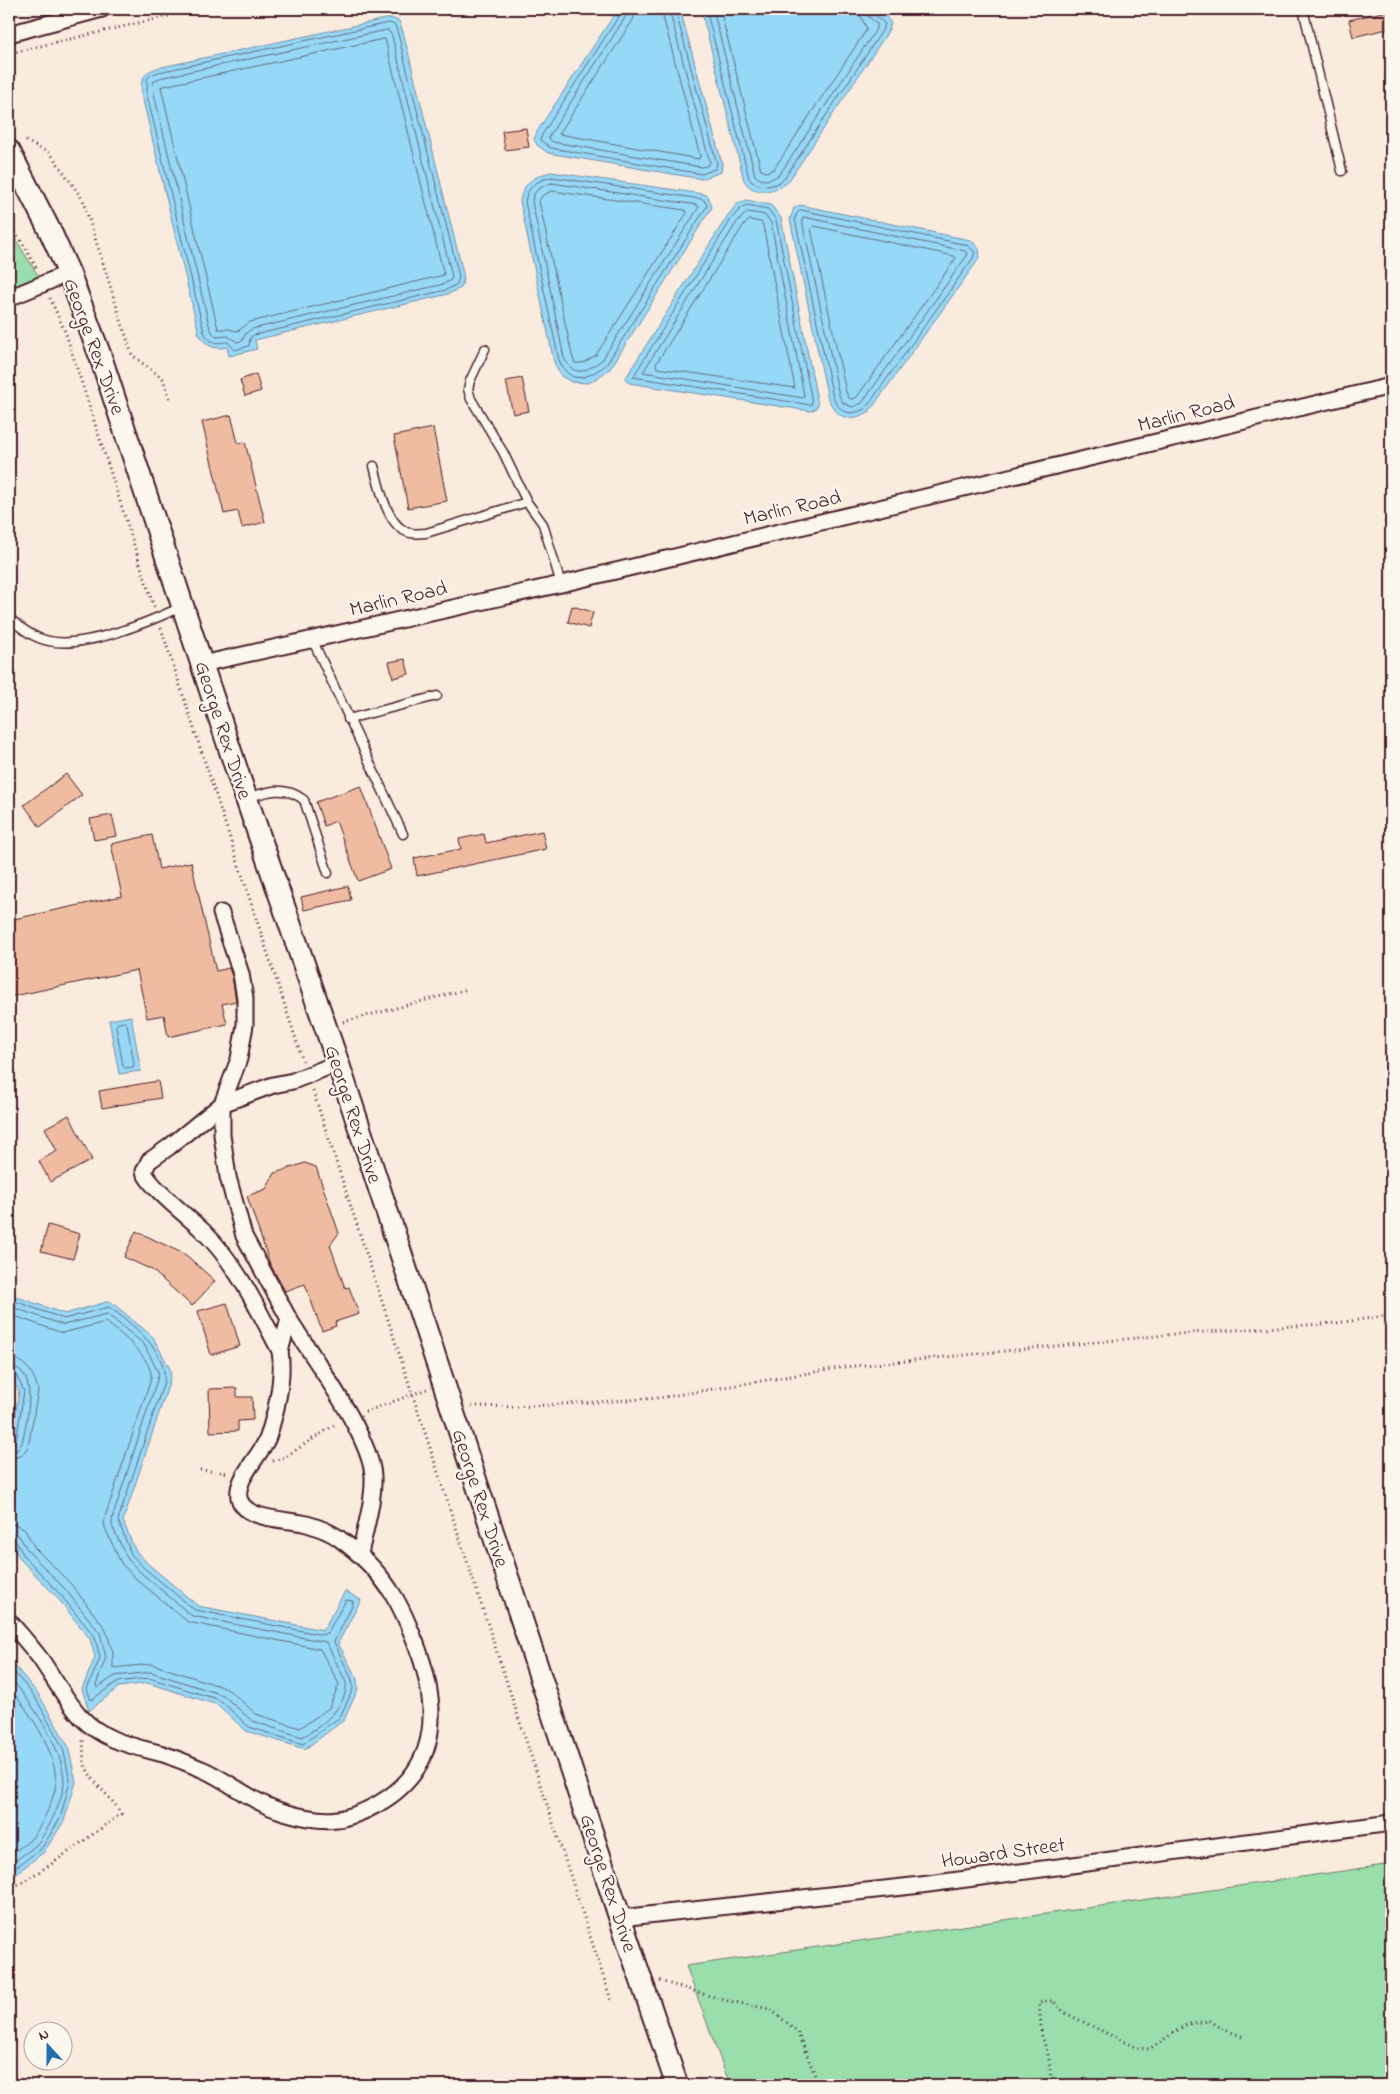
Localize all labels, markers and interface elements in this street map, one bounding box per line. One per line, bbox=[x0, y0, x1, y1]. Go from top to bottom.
street label: George Rex Drive bbox=[53, 274, 132, 421]
street label: Marlin Road bbox=[1135, 388, 1238, 441]
street label: Marlin Road bbox=[741, 483, 844, 535]
street label: Marlin Road bbox=[347, 574, 450, 626]
street label: George Rex Drive bbox=[184, 658, 259, 805]
street label: George Rex Drive bbox=[314, 1042, 389, 1189]
street label: George Rex Drive bbox=[441, 1426, 516, 1573]
street label: George Rex Drive bbox=[569, 1811, 644, 1958]
street label: Howard Street bbox=[939, 1830, 1067, 1878]
north arrow bbox=[22, 2022, 72, 2072]
text: N bbox=[36, 2024, 52, 2047]

